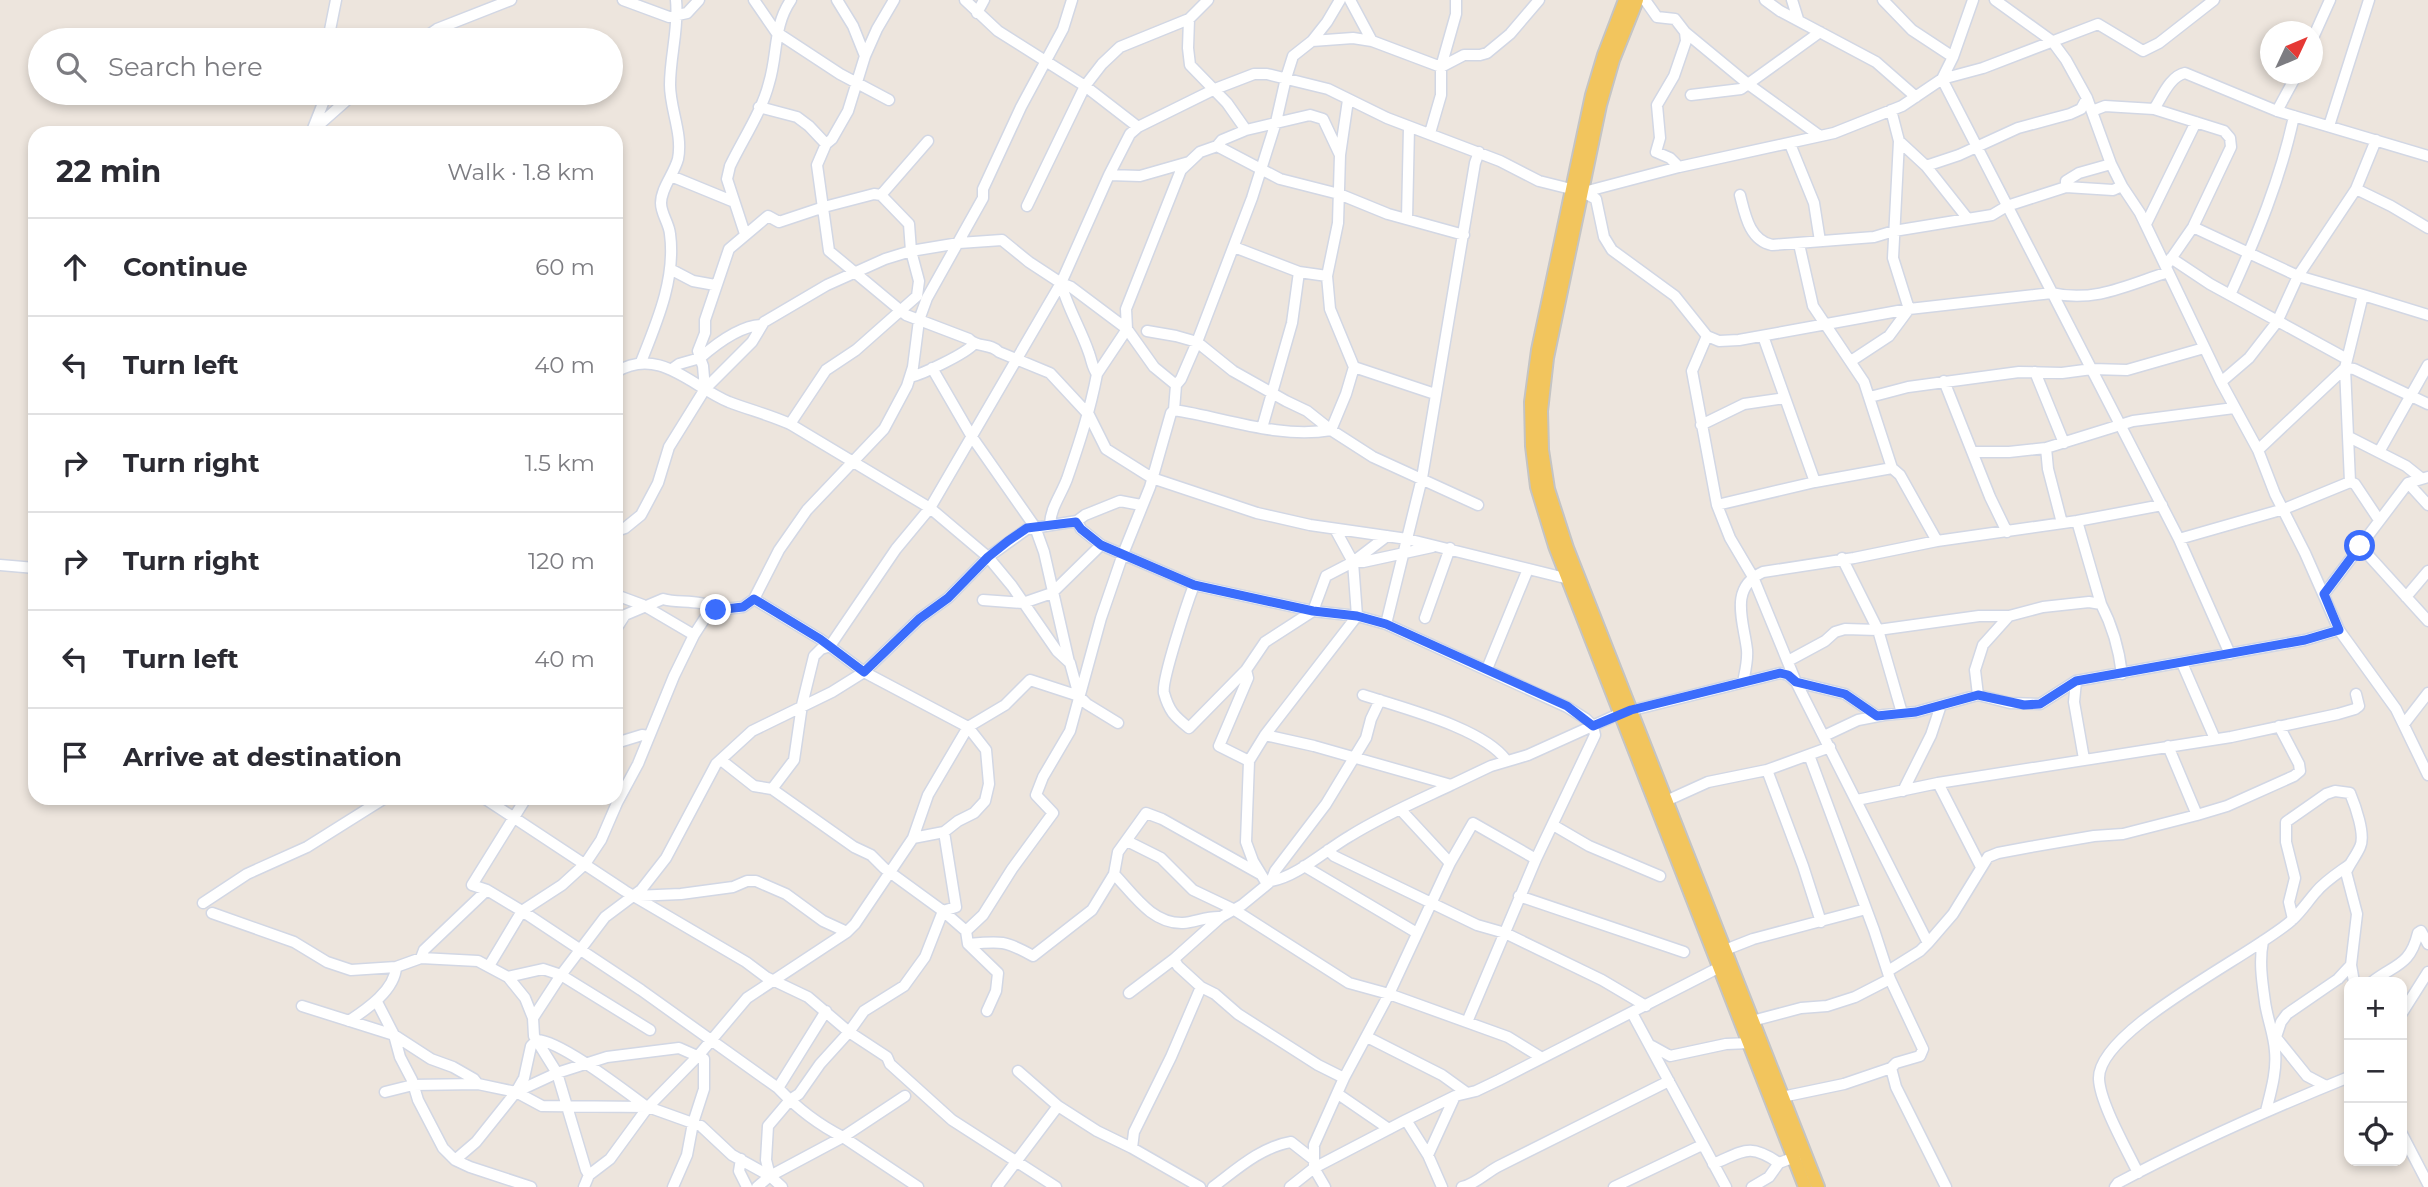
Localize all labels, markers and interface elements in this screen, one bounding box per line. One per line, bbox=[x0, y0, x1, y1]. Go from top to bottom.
north arrow bbox=[2260, 21, 2323, 84]
search box bbox=[28, 28, 623, 105]
icon: search bbox=[52, 48, 90, 86]
text: Search here bbox=[108, 51, 263, 83]
text: 22 min bbox=[56, 153, 161, 190]
text: Walk · 1.8 km bbox=[447, 158, 595, 186]
icon: ahead bbox=[56, 248, 94, 286]
text: Continue bbox=[123, 251, 248, 283]
text: 60 m bbox=[535, 253, 595, 281]
icon: left bbox=[56, 346, 94, 384]
text: Turn left bbox=[123, 349, 239, 381]
text: 40 m bbox=[534, 351, 595, 379]
icon: right bbox=[56, 444, 94, 482]
text: Turn right bbox=[123, 447, 259, 479]
text: 1.5 km bbox=[525, 449, 595, 477]
route start bbox=[2344, 530, 2375, 561]
icon: right bbox=[56, 542, 94, 580]
text: Turn right bbox=[123, 545, 259, 577]
text: 120 m bbox=[528, 547, 595, 575]
route end bbox=[700, 594, 731, 625]
icon: left bbox=[56, 640, 94, 678]
text: Turn left bbox=[123, 643, 239, 675]
text: 40 m bbox=[534, 645, 595, 673]
icon: arrive bbox=[56, 738, 94, 776]
text: Arrive at destination bbox=[123, 741, 402, 773]
map controls bbox=[2344, 977, 2407, 1166]
button: + bbox=[2344, 977, 2407, 1040]
button: − bbox=[2344, 1040, 2407, 1103]
button: locate bbox=[2344, 1103, 2407, 1166]

